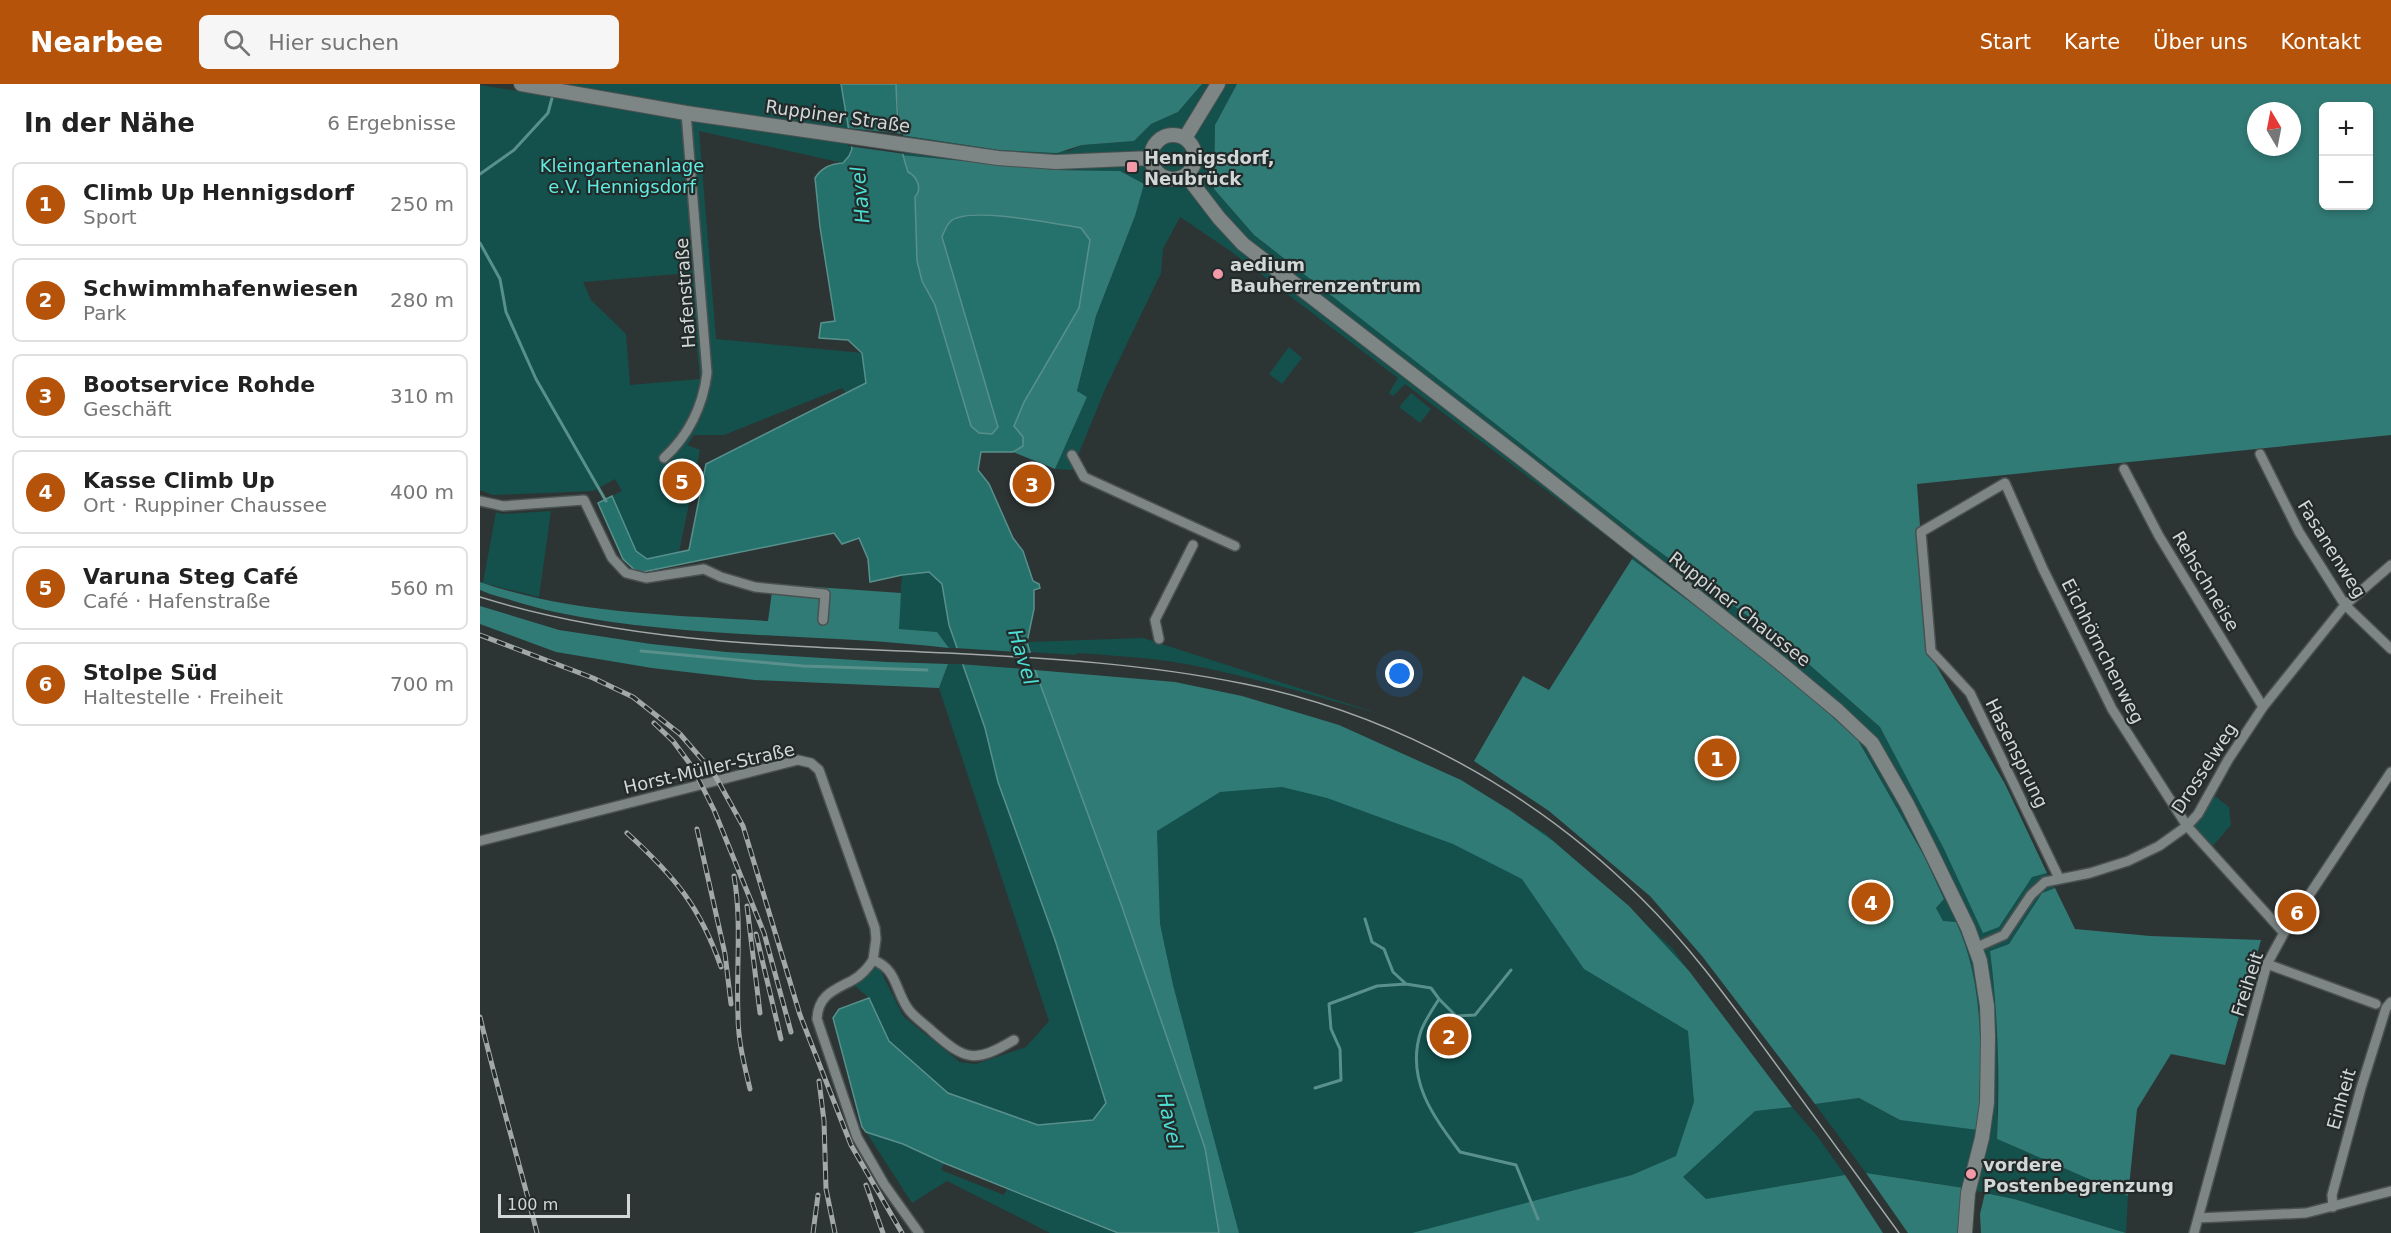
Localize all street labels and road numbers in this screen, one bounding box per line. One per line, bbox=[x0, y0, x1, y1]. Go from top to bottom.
street label: Ruppiner Straße bbox=[764, 95, 912, 137]
street label: Hafenstraße bbox=[671, 237, 699, 349]
street label: Fasanenweg bbox=[2294, 496, 2370, 602]
street label: Rehschneise bbox=[2168, 527, 2244, 635]
street label: Ruppiner Chaussee bbox=[1665, 547, 1815, 671]
street label: Eichhörnchenweg bbox=[2057, 575, 2149, 727]
street label: Hasensprung bbox=[1982, 695, 2052, 811]
street label: Drosselweg bbox=[2167, 719, 2241, 817]
street label: Horst-Müller-Straße bbox=[621, 738, 797, 798]
street label: Freiheit bbox=[2227, 949, 2267, 1019]
street label: Einheit bbox=[2322, 1066, 2360, 1132]

